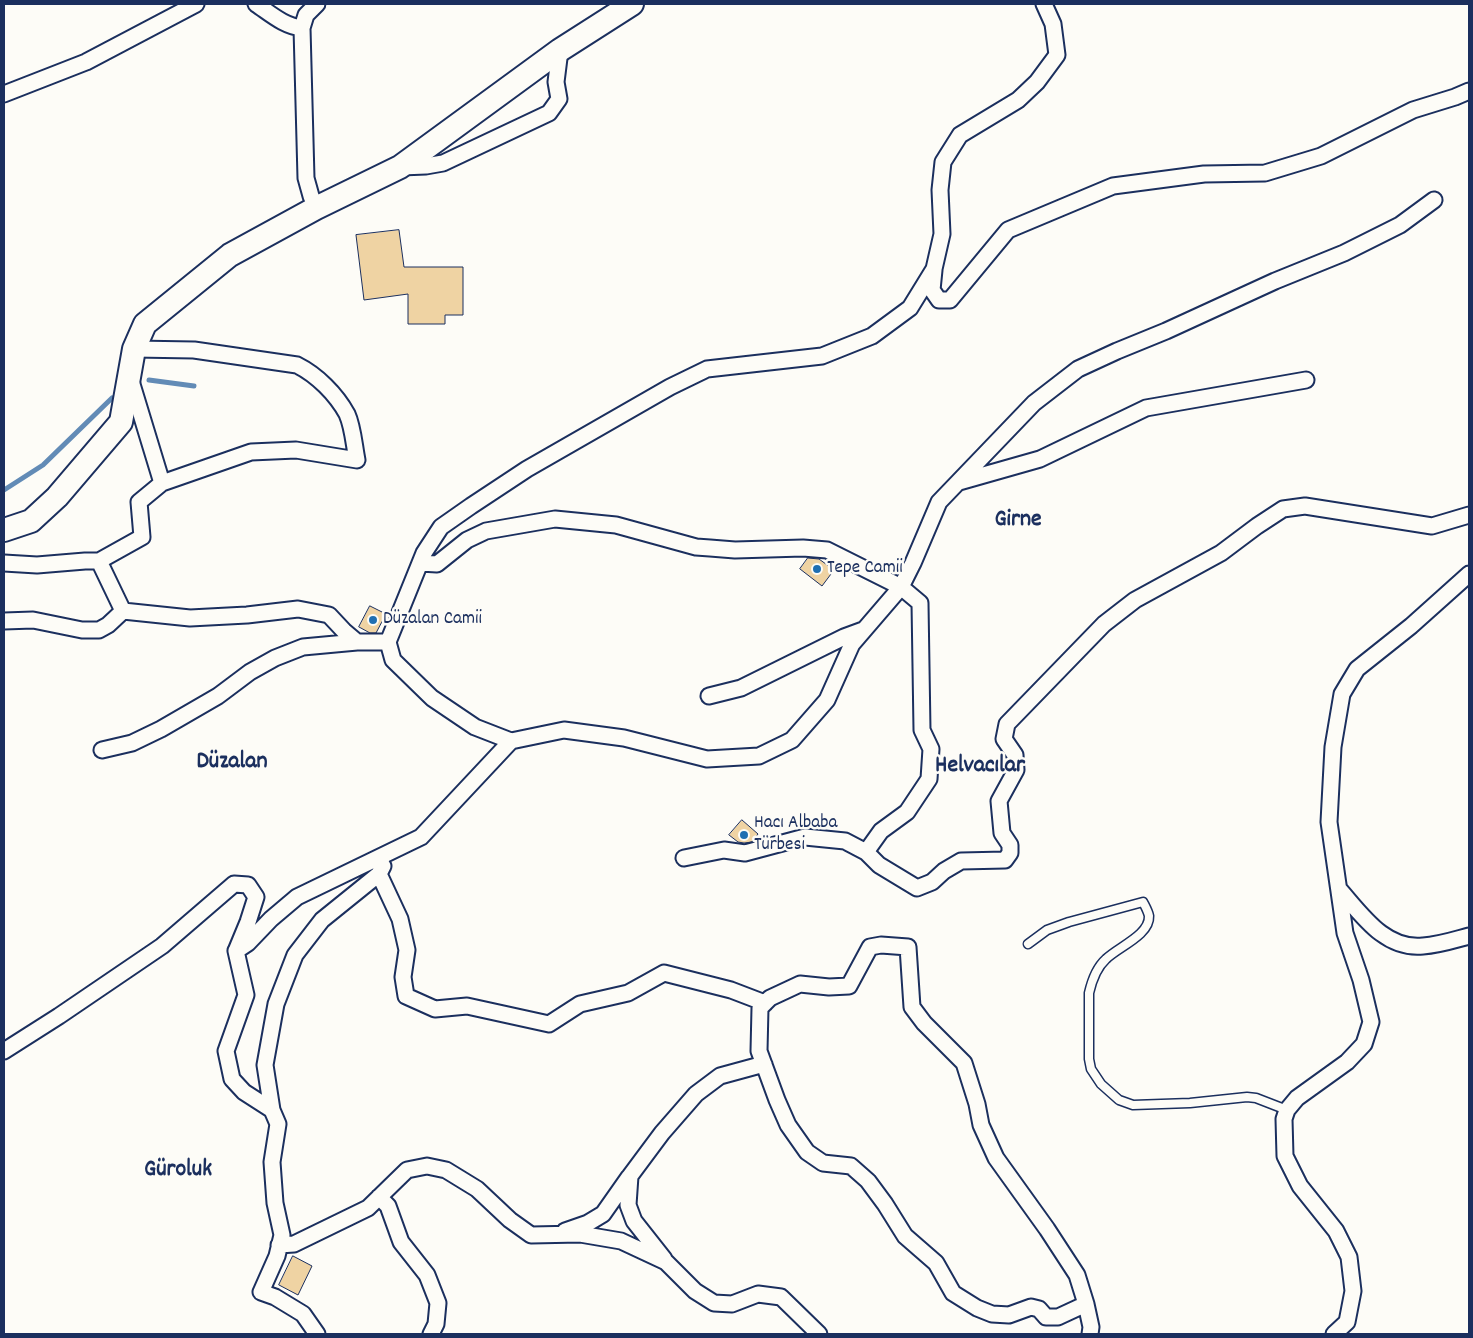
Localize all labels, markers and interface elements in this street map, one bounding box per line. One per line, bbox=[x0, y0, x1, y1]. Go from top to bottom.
district label: Girne bbox=[994, 508, 1042, 536]
place label: Tepe Camii bbox=[827, 558, 903, 580]
marker: Tepe Camii bbox=[811, 563, 823, 575]
place label: Düzalan Camii bbox=[383, 609, 482, 631]
marker: Düzalan Camii bbox=[367, 614, 379, 626]
district label: Düzalan bbox=[196, 750, 268, 778]
district label: Helvacılar bbox=[935, 754, 1025, 782]
place label: Hacı Albaba Türbesi bbox=[754, 813, 837, 857]
marker: Hacı Albaba Türbesi bbox=[738, 829, 750, 841]
district label: Güroluk bbox=[144, 1158, 212, 1186]

